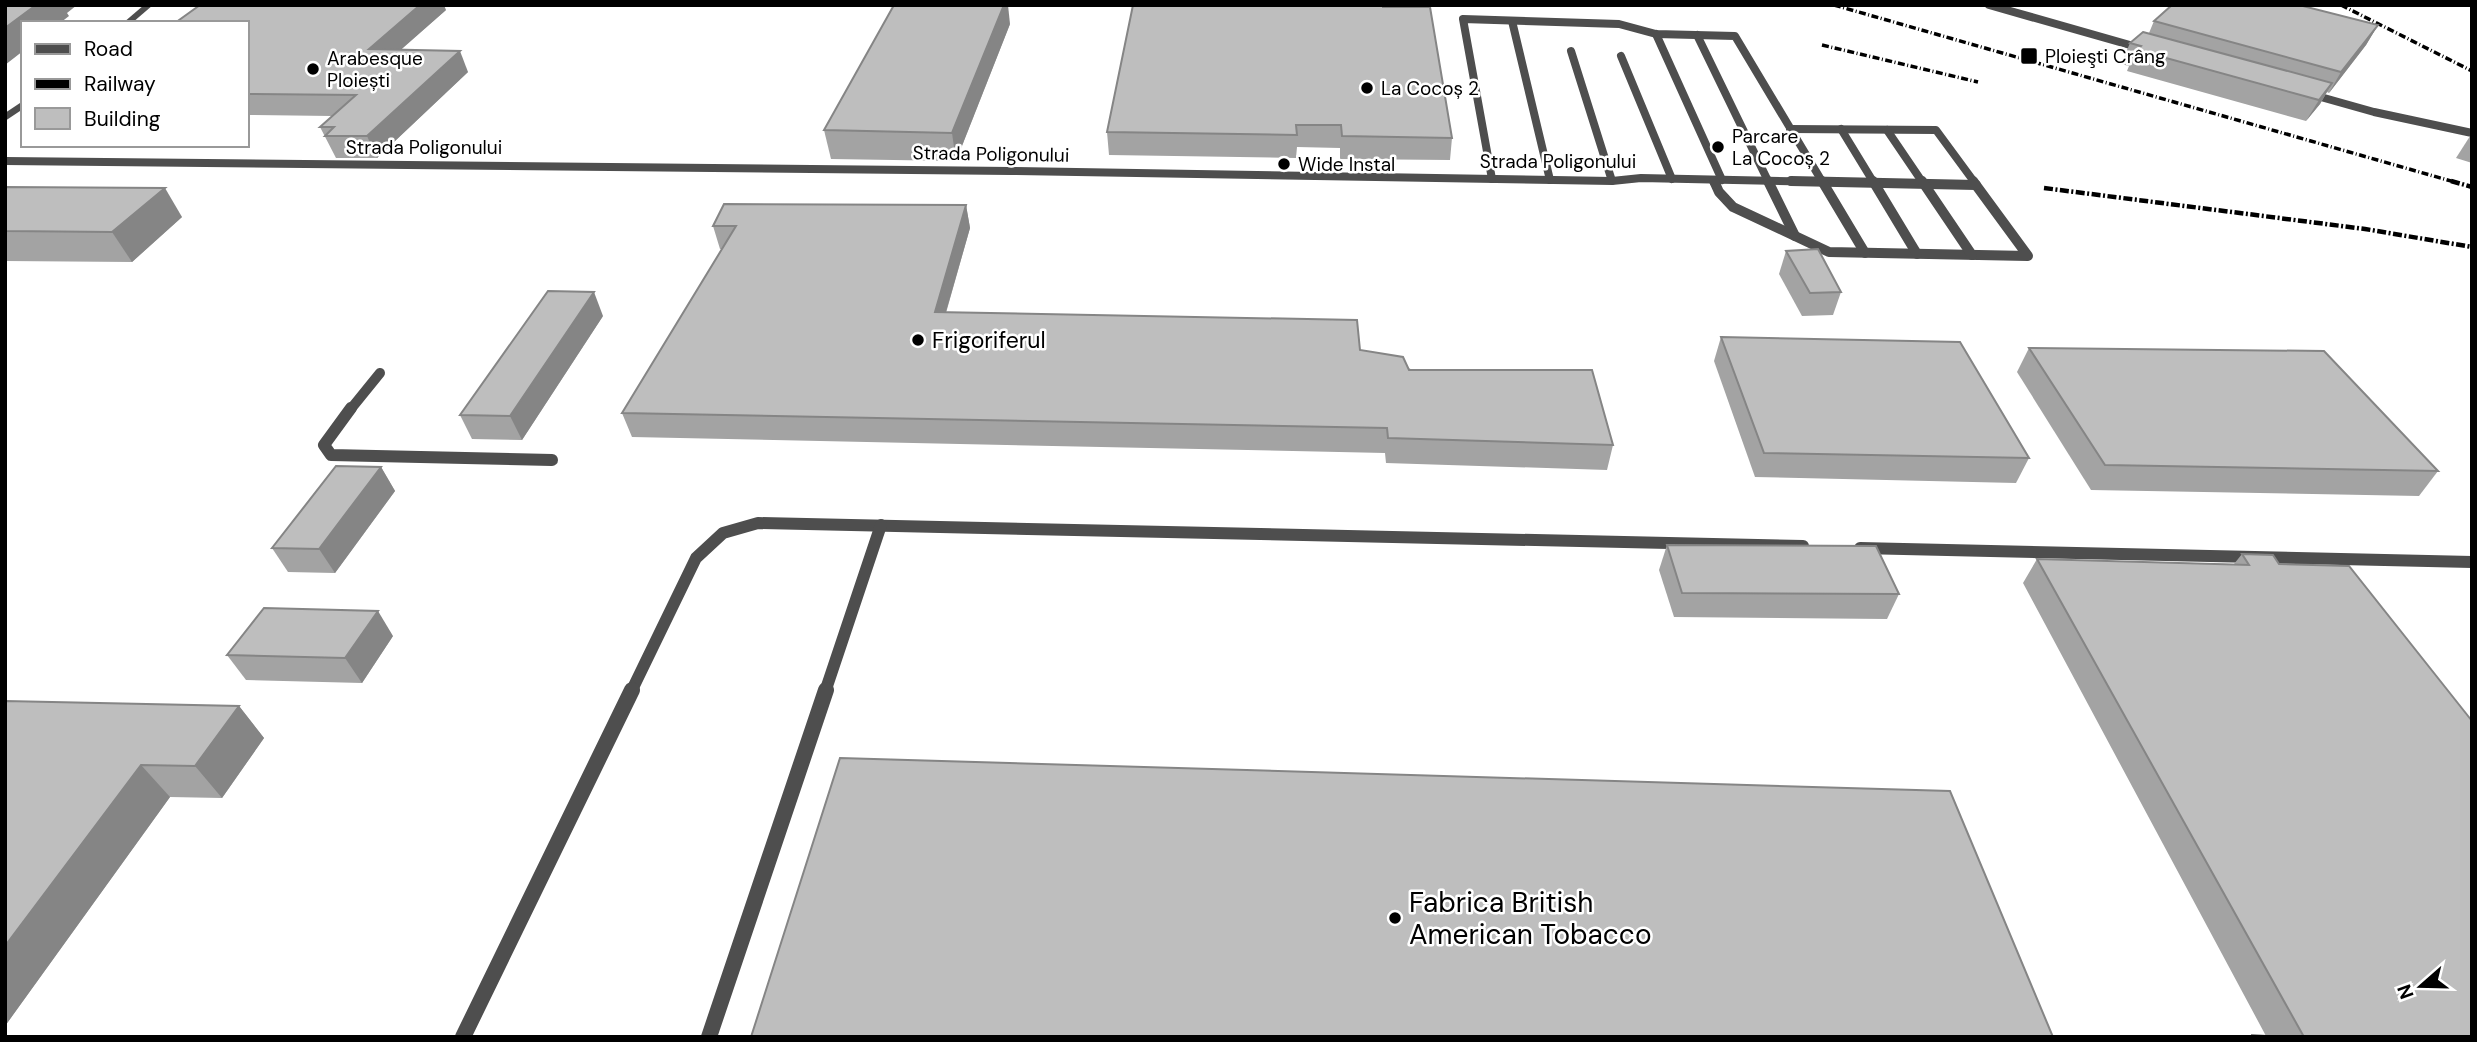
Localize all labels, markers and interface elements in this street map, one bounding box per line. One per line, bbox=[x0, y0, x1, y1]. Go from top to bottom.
legend bbox=[21, 21, 248, 147]
text: Road bbox=[84, 35, 133, 63]
place label: Ploieşti Crâng bbox=[2045, 44, 2166, 69]
place label: Arabesque Ploiești bbox=[327, 46, 423, 93]
marker: Ploieşti Crâng bbox=[2019, 46, 2039, 66]
marker: Arabesque Ploiești bbox=[305, 61, 321, 77]
text: Railway bbox=[84, 70, 156, 98]
place label: La Cocoș 2 bbox=[1381, 76, 1479, 101]
marker: La Cocoș 2 bbox=[1359, 80, 1375, 96]
text: Building bbox=[84, 105, 161, 133]
place label: Parcare La Cocoș 2 bbox=[1732, 124, 1830, 171]
street label: Strada Poligonului bbox=[346, 135, 502, 160]
marker: Parcare La Cocoș 2 bbox=[1710, 139, 1726, 155]
street label: Strada Poligonului bbox=[912, 140, 1070, 168]
street label: Strada Poligonului bbox=[1480, 149, 1636, 174]
place label: Wide Instal bbox=[1298, 152, 1395, 177]
marker: Wide Instal bbox=[1276, 156, 1292, 172]
place label: Frigoriferul bbox=[932, 325, 1046, 355]
marker: Frigoriferul bbox=[910, 332, 926, 348]
place label: Fabrica British American Tobacco bbox=[1409, 884, 1651, 953]
marker: Fabrica British American Tobacco bbox=[1387, 910, 1403, 926]
north arrow bbox=[2386, 951, 2456, 1021]
text: N bbox=[2391, 981, 2420, 1002]

